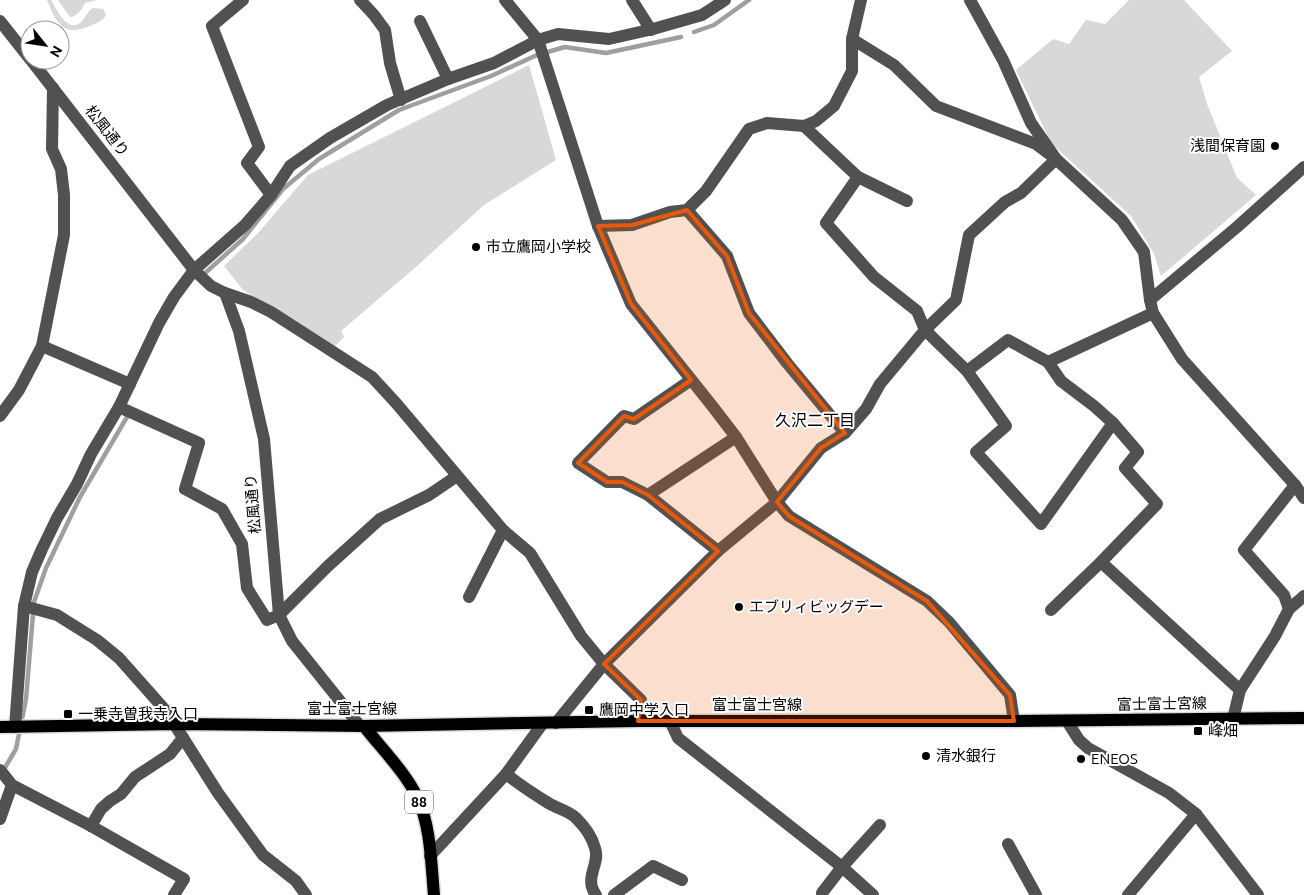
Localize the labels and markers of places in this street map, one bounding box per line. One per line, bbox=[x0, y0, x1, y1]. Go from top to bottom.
place label: 浅間保育園 bbox=[1190, 137, 1265, 154]
marker: 浅間保育園 bbox=[1269, 140, 1281, 152]
place label: 市立鷹岡小学校 bbox=[486, 238, 591, 255]
marker: 市立鷹岡小学校 bbox=[470, 241, 482, 253]
place label: エブリィビッグデー bbox=[749, 598, 884, 615]
marker: エブリィビッグデー bbox=[733, 601, 745, 613]
place label: 鷹岡中学入口 bbox=[599, 701, 689, 718]
marker: 鷹岡中学入口 bbox=[583, 704, 595, 716]
place label: 一乗寺曽我寺入口 bbox=[78, 705, 198, 722]
marker: 一乗寺曽我寺入口 bbox=[62, 708, 74, 720]
place label: 峰畑 bbox=[1208, 722, 1238, 739]
marker: 峰畑 bbox=[1192, 725, 1204, 737]
place label: 清水銀行 bbox=[936, 747, 996, 764]
marker: 清水銀行 bbox=[920, 750, 932, 762]
place label: ENEOS bbox=[1091, 750, 1138, 767]
marker: ENEOS bbox=[1075, 753, 1087, 765]

